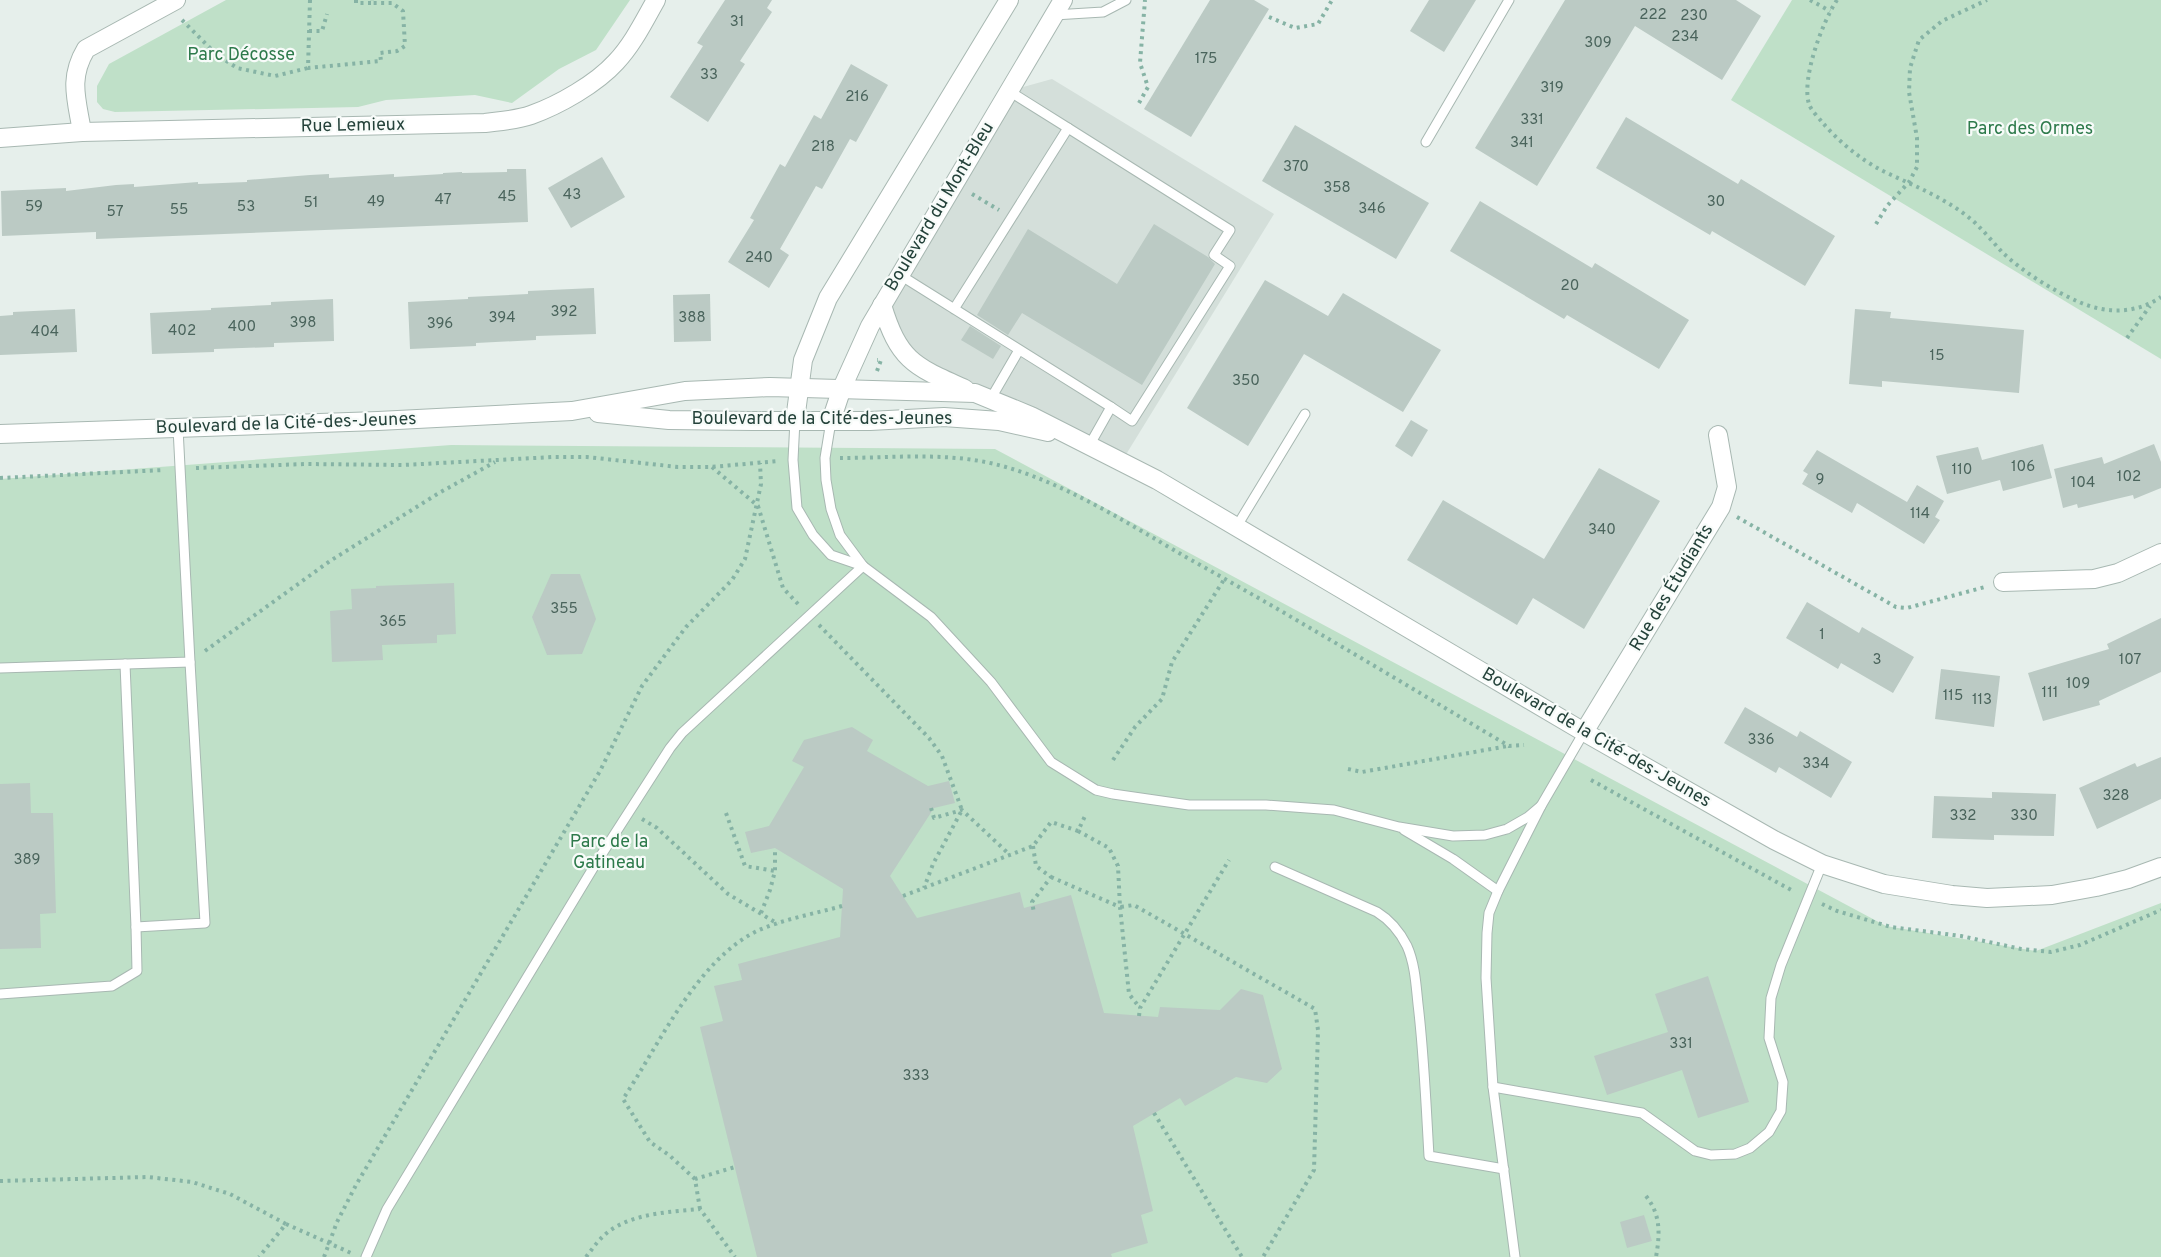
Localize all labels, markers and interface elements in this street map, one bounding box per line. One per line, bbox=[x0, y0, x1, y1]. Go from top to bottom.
house number: 222 bbox=[1639, 6, 1667, 25]
house number: 230 bbox=[1680, 7, 1708, 26]
house number: 31 bbox=[730, 13, 744, 32]
house number: 234 bbox=[1671, 28, 1699, 47]
house number: 309 bbox=[1584, 34, 1612, 53]
park label: Parc Décosse bbox=[187, 44, 295, 67]
house number: 175 bbox=[1195, 50, 1217, 69]
house number: 33 bbox=[700, 66, 718, 85]
house number: 319 bbox=[1540, 79, 1564, 98]
house number: 216 bbox=[845, 88, 869, 107]
house number: 331 bbox=[1520, 111, 1544, 130]
street label: Rue Lemieux bbox=[300, 114, 406, 138]
street label: Boulevard du Mont-Bleu bbox=[880, 118, 1000, 296]
park label: Parc des Ormes bbox=[1967, 118, 2093, 141]
house number: 341 bbox=[1510, 134, 1534, 153]
house number: 218 bbox=[811, 138, 835, 157]
house number: 370 bbox=[1283, 158, 1309, 177]
house number: 358 bbox=[1323, 179, 1351, 198]
house number: 43 bbox=[563, 186, 581, 205]
house number: 45 bbox=[498, 188, 516, 207]
house number: 47 bbox=[435, 191, 452, 210]
house number: 49 bbox=[367, 193, 385, 212]
house number: 30 bbox=[1707, 193, 1725, 212]
house number: 51 bbox=[304, 194, 318, 213]
house number: 59 bbox=[25, 198, 43, 217]
house number: 53 bbox=[237, 198, 255, 217]
house number: 346 bbox=[1358, 200, 1386, 219]
house number: 55 bbox=[170, 201, 188, 220]
house number: 57 bbox=[107, 203, 124, 222]
house number: 240 bbox=[745, 249, 773, 268]
house number: 20 bbox=[1561, 277, 1579, 296]
house number: 392 bbox=[551, 303, 577, 322]
house number: 394 bbox=[489, 309, 516, 328]
house number: 388 bbox=[678, 309, 706, 328]
house number: 398 bbox=[290, 314, 316, 333]
house number: 396 bbox=[427, 315, 453, 334]
house number: 400 bbox=[228, 318, 256, 337]
house number: 402 bbox=[168, 322, 196, 341]
house number: 404 bbox=[31, 323, 59, 342]
house number: 15 bbox=[1930, 347, 1944, 366]
house number: 350 bbox=[1232, 372, 1260, 391]
street label: Boulevard de la Cité-des-Jeunes bbox=[155, 408, 417, 440]
street label: Boulevard de la Cité-des-Jeunes bbox=[691, 408, 953, 431]
house number: 106 bbox=[2011, 458, 2035, 477]
house number: 110 bbox=[1952, 461, 1972, 480]
house number: 102 bbox=[2117, 468, 2141, 487]
house number: 9 bbox=[1816, 471, 1824, 490]
house number: 104 bbox=[2071, 474, 2095, 493]
house number: 114 bbox=[1910, 505, 1930, 524]
street label: Rue des Étudiants bbox=[1623, 519, 1719, 656]
house number: 340 bbox=[1588, 521, 1616, 540]
house number: 355 bbox=[550, 600, 578, 619]
house number: 365 bbox=[379, 613, 407, 632]
house number: 1 bbox=[1819, 626, 1825, 645]
house number: 3 bbox=[1872, 651, 1882, 670]
house number: 107 bbox=[2119, 651, 2141, 670]
street label: Boulevard de la Cité-des-Jeunes bbox=[1477, 663, 1715, 813]
house number: 109 bbox=[2066, 675, 2090, 694]
house number: 111 bbox=[2042, 684, 2058, 703]
house number: 115 bbox=[1943, 687, 1963, 706]
house number: 113 bbox=[1972, 691, 1992, 710]
house number: 336 bbox=[1747, 731, 1775, 750]
house number: 334 bbox=[1802, 755, 1830, 774]
house number: 328 bbox=[2102, 787, 2130, 806]
house number: 332 bbox=[1950, 807, 1976, 826]
house number: 330 bbox=[2010, 807, 2038, 826]
park label: Parc de la Gatineau bbox=[570, 831, 648, 875]
house number: 389 bbox=[14, 851, 40, 870]
house number: 331 bbox=[1669, 1035, 1693, 1054]
house number: 333 bbox=[902, 1067, 930, 1086]

